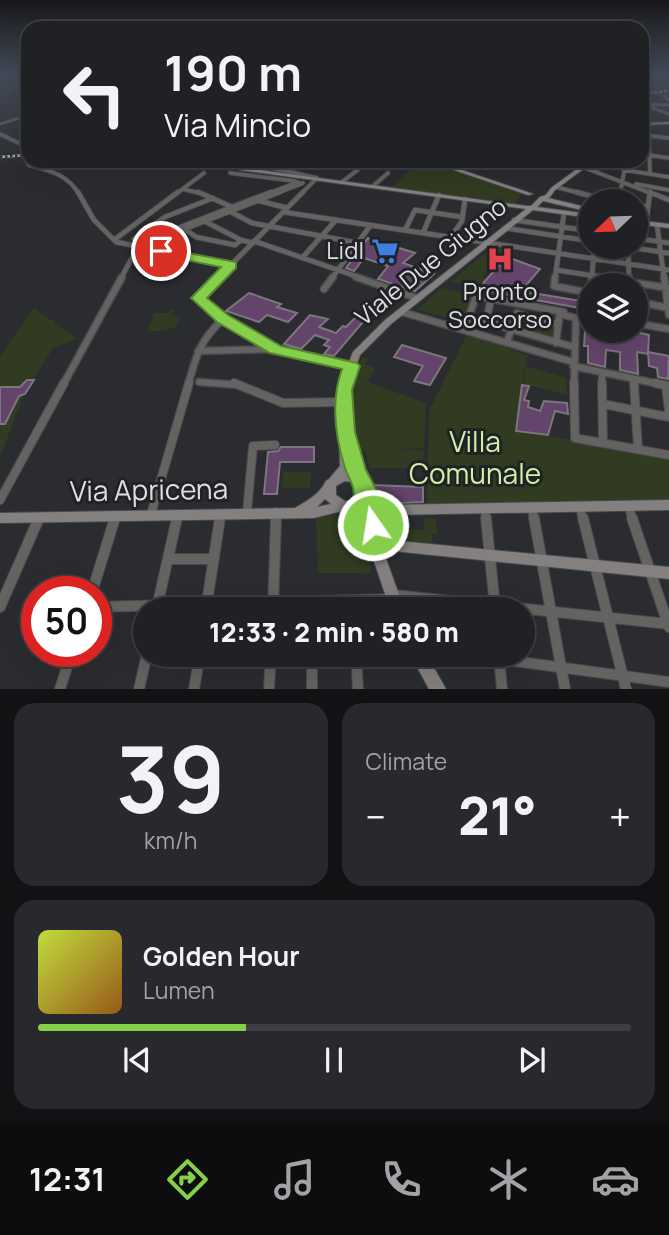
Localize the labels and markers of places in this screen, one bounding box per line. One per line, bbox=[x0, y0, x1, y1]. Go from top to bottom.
pin bbox=[131, 221, 191, 281]
place label: Lidl bbox=[326, 233, 364, 266]
supermarket icon: Lidl bbox=[370, 236, 400, 266]
hospital icon: Pronto Soccorso bbox=[485, 244, 515, 274]
place label: Pronto Soccorso bbox=[448, 274, 552, 335]

